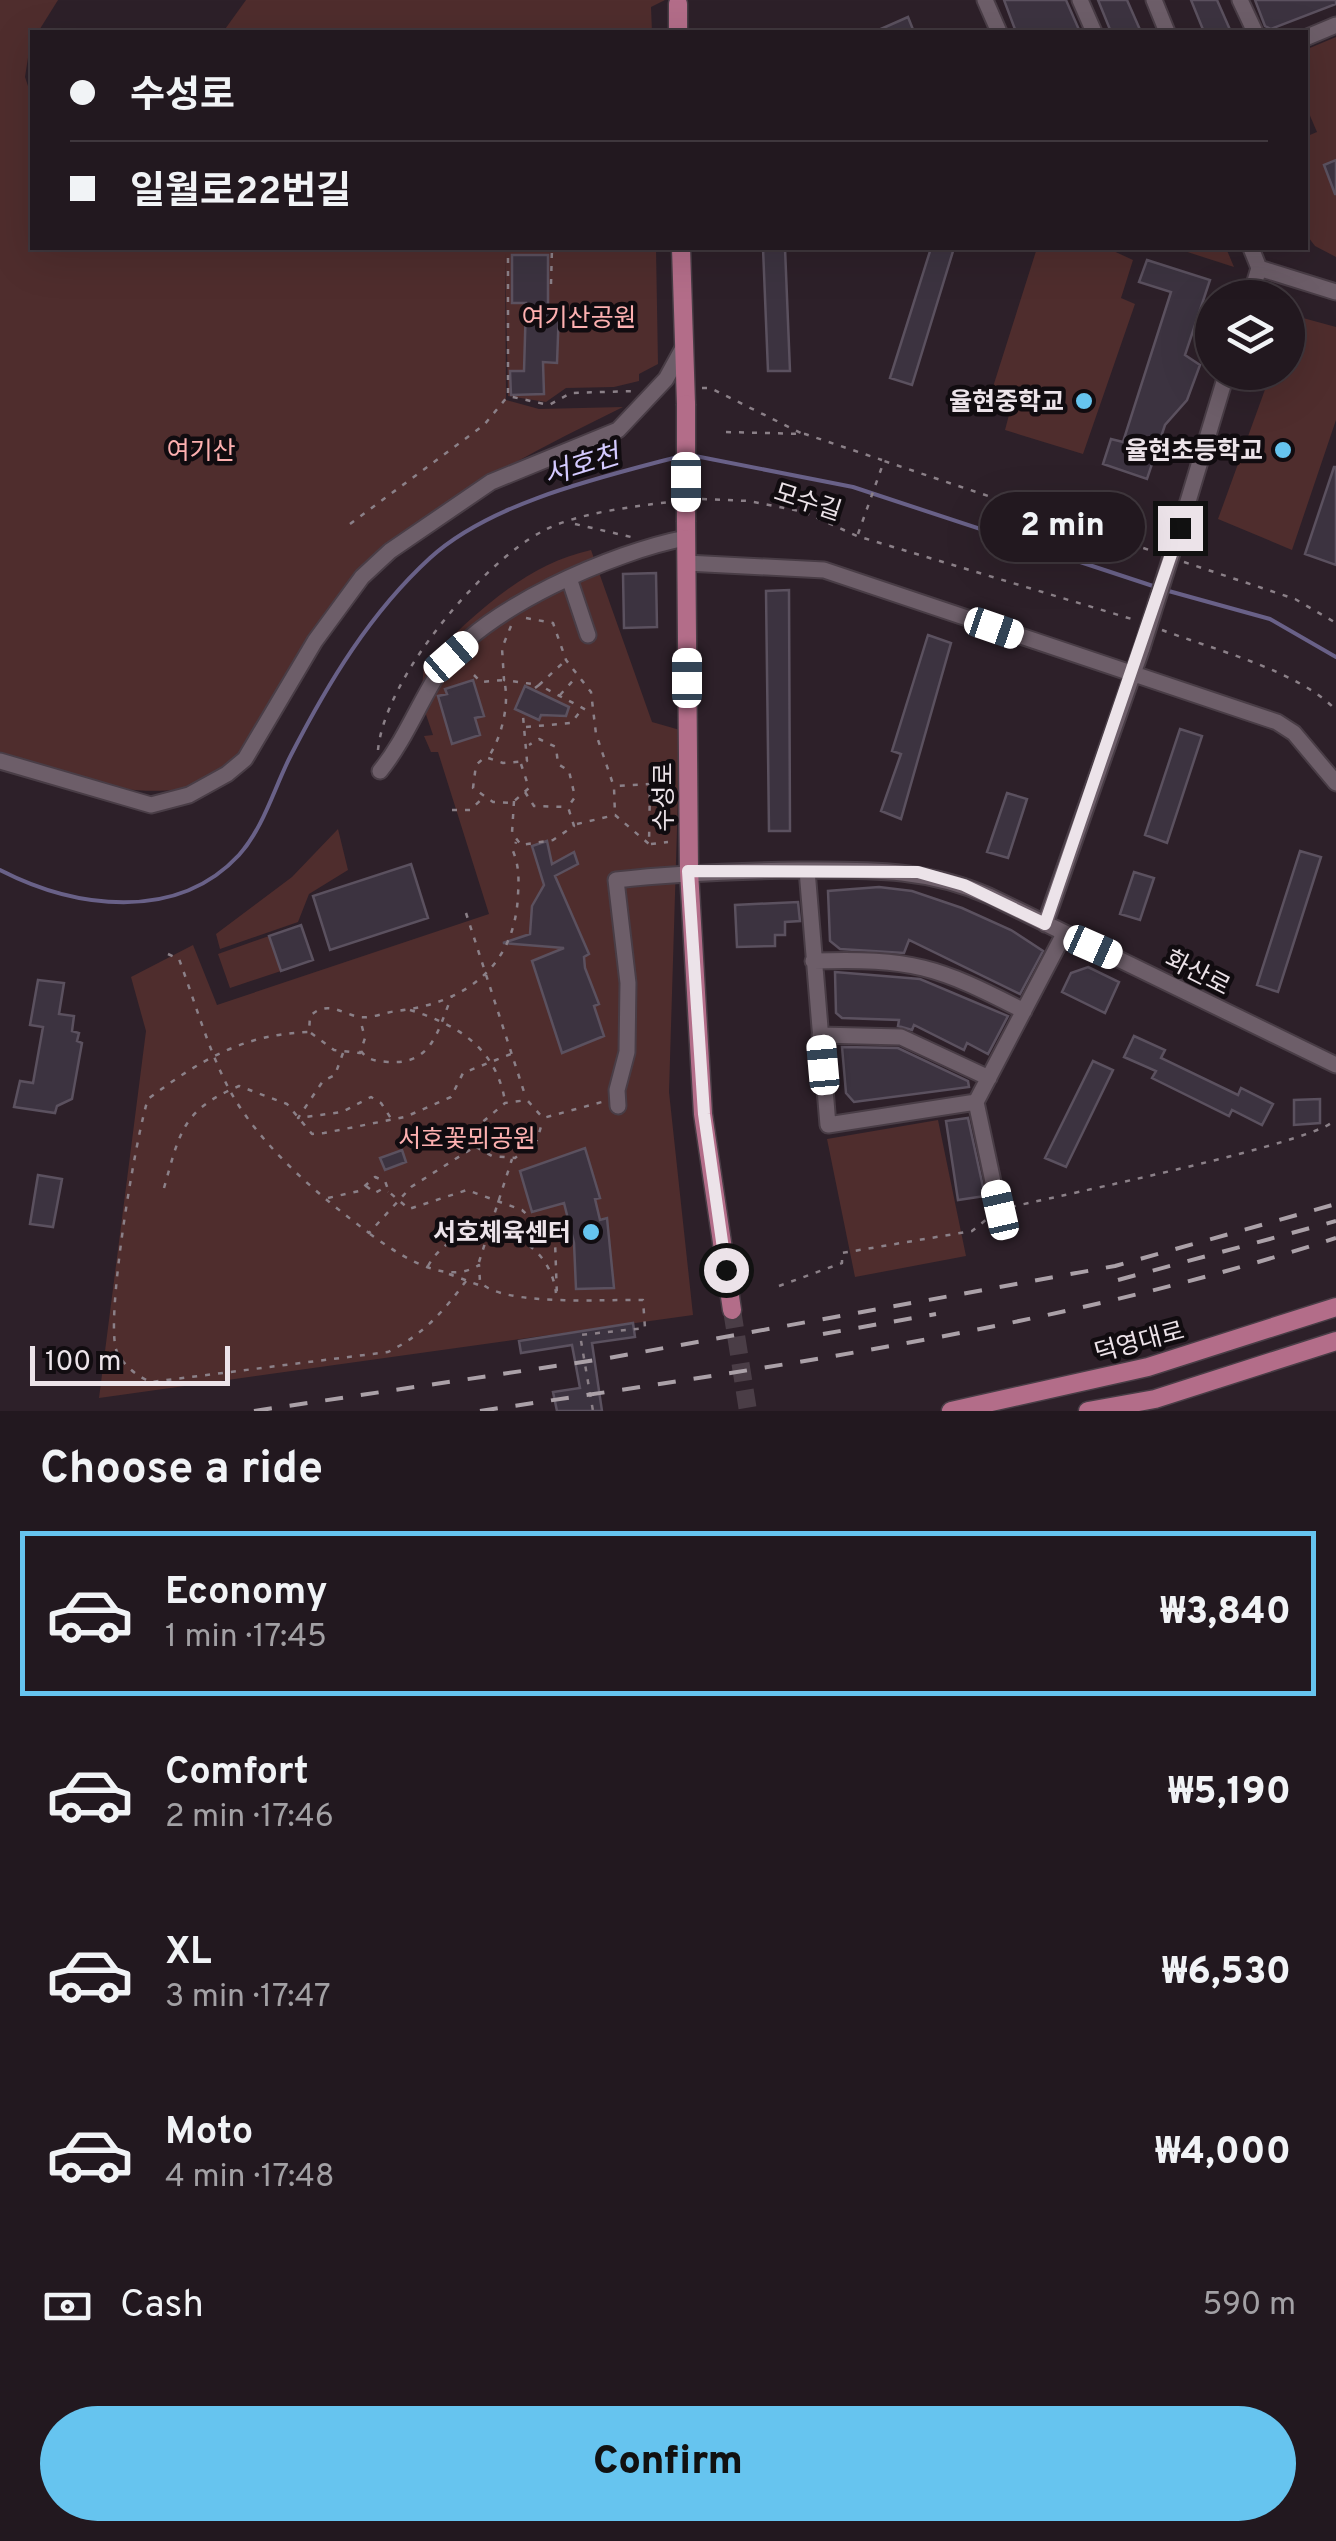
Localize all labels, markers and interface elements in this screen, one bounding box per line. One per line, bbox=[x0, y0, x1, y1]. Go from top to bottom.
text: 수성로 bbox=[130, 73, 235, 122]
text: 일월로22번길 bbox=[130, 169, 351, 218]
map controls bbox=[1195, 280, 1305, 390]
button: layers bbox=[1195, 280, 1305, 390]
park label: 여기산공원 bbox=[521, 304, 637, 336]
place label: 율현중학교 bbox=[949, 388, 1064, 420]
marker: 율현중학교 bbox=[1073, 390, 1095, 412]
park label: 여기산 bbox=[166, 437, 236, 469]
water label: 서호천 bbox=[540, 437, 627, 495]
place label: 율현초등학교 bbox=[1125, 437, 1263, 469]
marker: 율현초등학교 bbox=[1272, 439, 1294, 461]
car bbox=[671, 452, 701, 512]
street label: 모수길 bbox=[769, 478, 845, 530]
callout: 2 min bbox=[980, 493, 1145, 563]
route end bbox=[1158, 506, 1203, 551]
text: 2 min bbox=[1020, 507, 1105, 547]
car bbox=[961, 604, 1027, 652]
car bbox=[419, 626, 483, 688]
car bbox=[672, 648, 702, 708]
street label: 수성로 bbox=[650, 762, 682, 832]
car bbox=[1059, 921, 1127, 973]
street label: 화산로 bbox=[1159, 945, 1235, 1005]
car bbox=[805, 1034, 841, 1096]
park label: 서호꽃뫼공원 bbox=[398, 1125, 536, 1157]
car bbox=[979, 1177, 1021, 1243]
place label: 서호체육센터 bbox=[433, 1219, 571, 1251]
marker: 서호체육센터 bbox=[580, 1221, 602, 1243]
route start bbox=[704, 1248, 749, 1293]
street label: 덕영대로 bbox=[1091, 1317, 1188, 1371]
scale bar bbox=[30, 1341, 230, 1386]
text: 100 m bbox=[45, 1345, 121, 1381]
text: Choose a ride bbox=[40, 1442, 323, 1499]
icon: car bbox=[45, 1569, 135, 1659]
text: Economy bbox=[165, 1569, 327, 1618]
text: ₩3,840 bbox=[1160, 1589, 1291, 1638]
text: 1 min · 17:45 bbox=[165, 1618, 327, 1658]
icon: car bbox=[45, 1749, 135, 1839]
text: Comfort bbox=[165, 1749, 309, 1798]
text: ₩5,190 bbox=[1168, 1769, 1291, 1818]
text: 2 min · 17:46 bbox=[165, 1798, 334, 1838]
icon: car bbox=[45, 1929, 135, 2019]
text: XL bbox=[165, 1929, 212, 1978]
text: ₩6,530 bbox=[1162, 1949, 1291, 1998]
text: 3 min · 17:47 bbox=[165, 1978, 331, 2018]
icon: car bbox=[45, 2109, 135, 2199]
text: Moto bbox=[165, 2109, 253, 2158]
text: ₩4,000 bbox=[1155, 2129, 1291, 2178]
text: 4 min · 17:48 bbox=[165, 2158, 335, 2198]
icon: cash bbox=[40, 2279, 95, 2334]
text: Cash bbox=[120, 2282, 204, 2331]
text: 590 m bbox=[1202, 2286, 1296, 2326]
button: Confirm bbox=[40, 2406, 1296, 2521]

